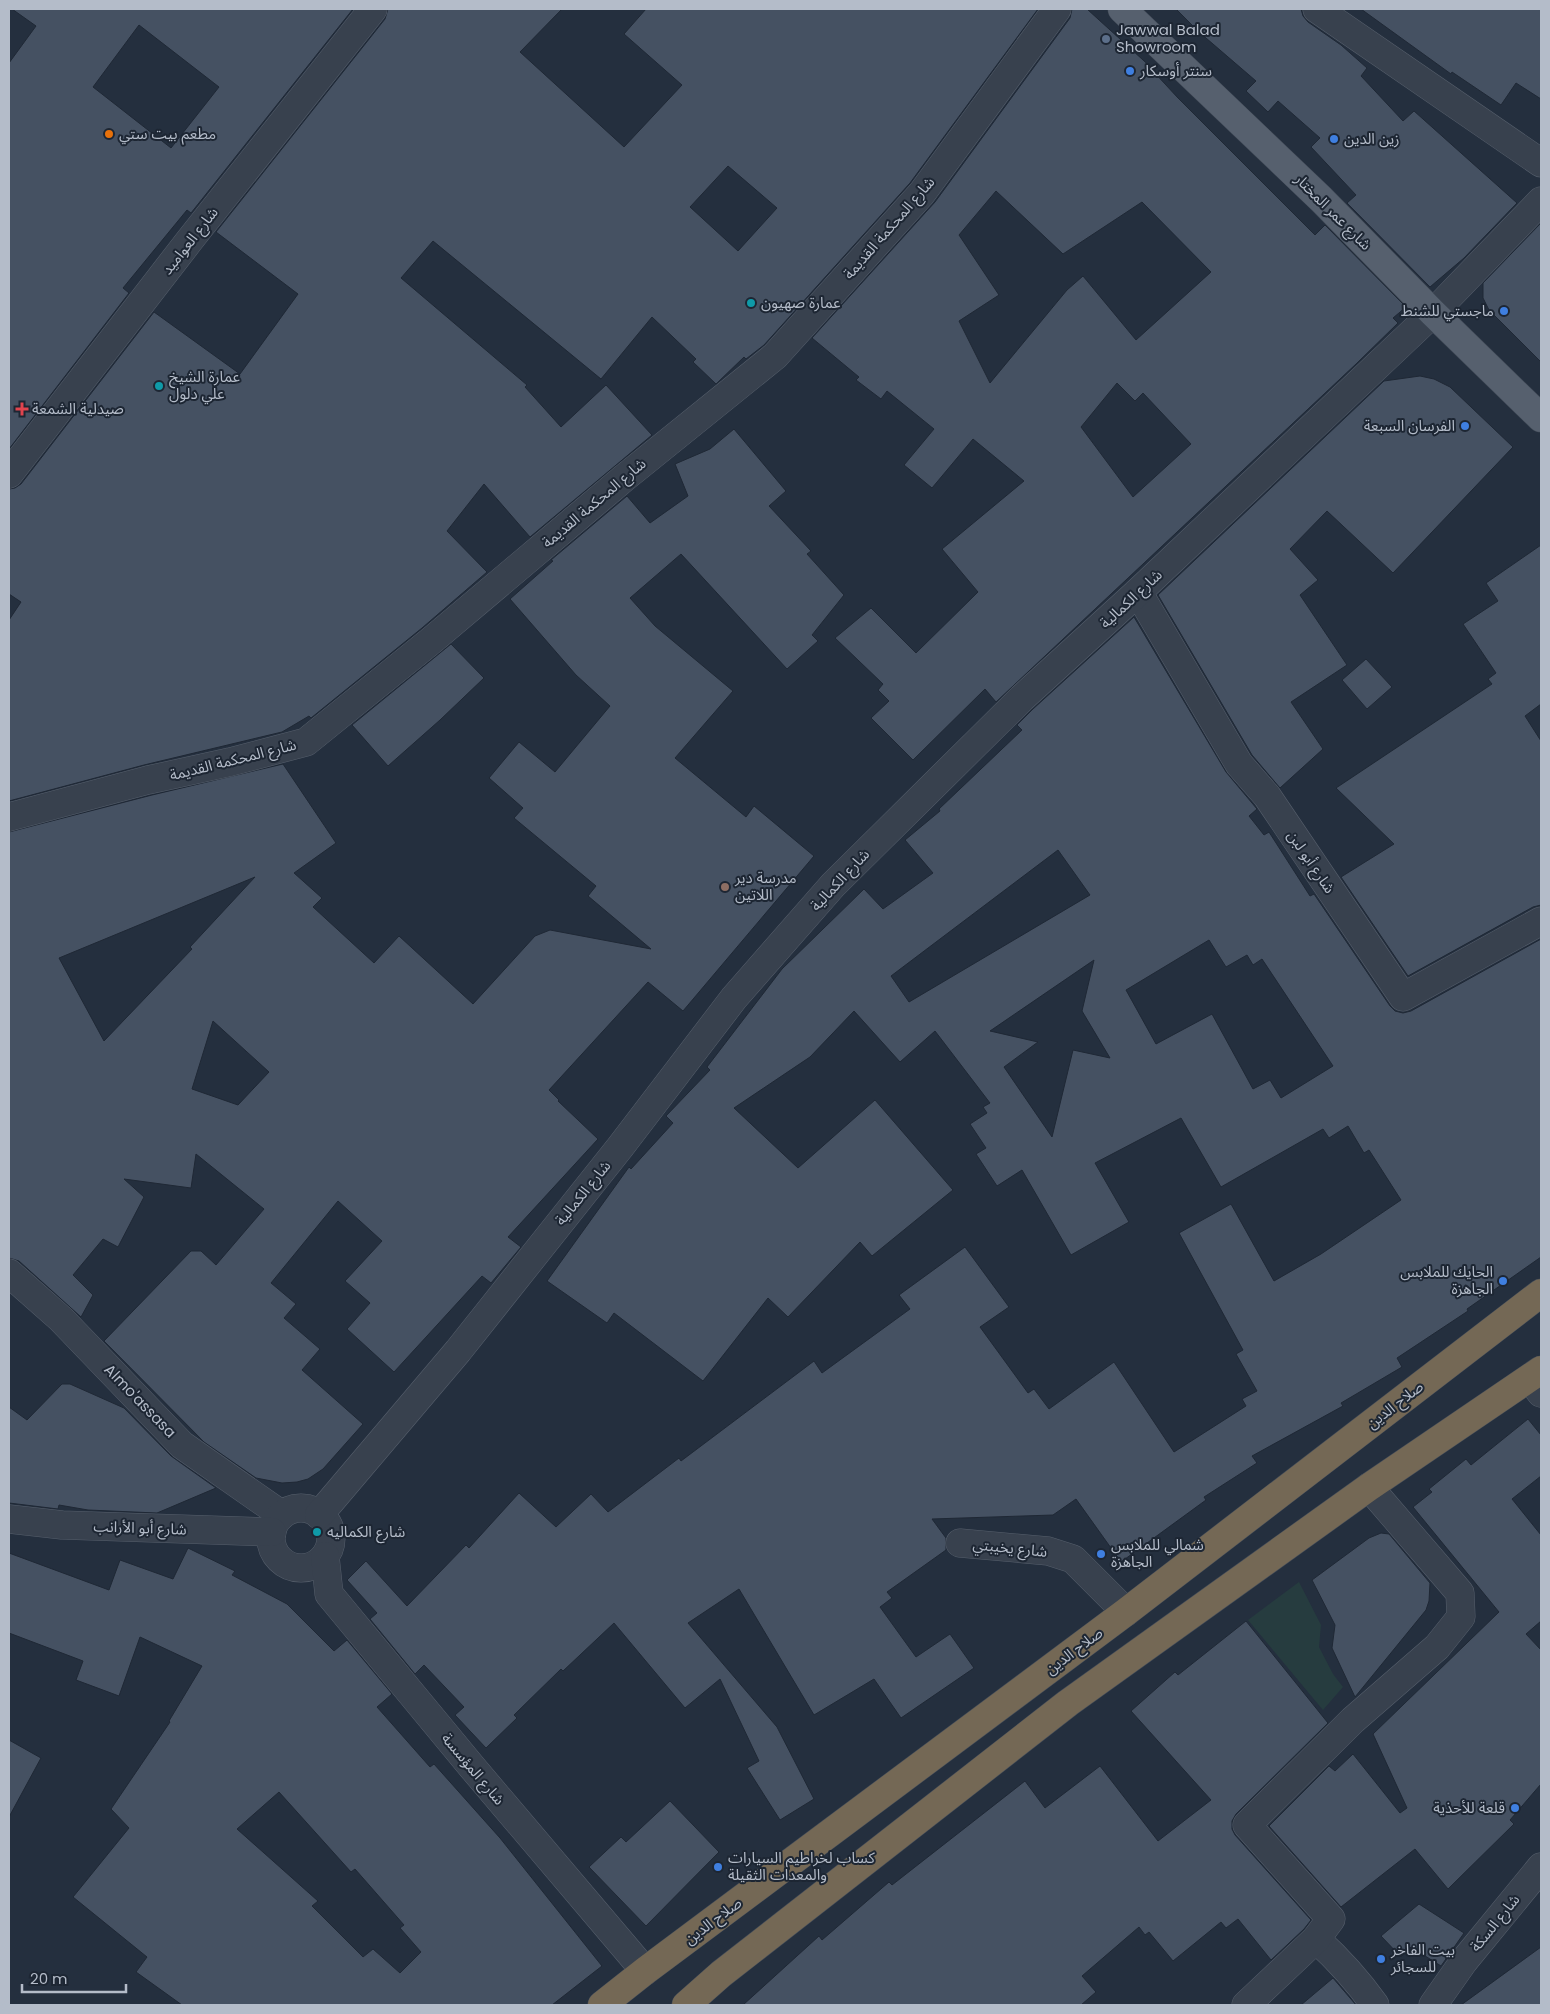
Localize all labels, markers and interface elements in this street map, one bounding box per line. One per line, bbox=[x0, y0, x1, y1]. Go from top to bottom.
place label: Jawwal Balad Showroom bbox=[1116, 19, 1220, 57]
marker: Jawwal Balad Showroom bbox=[1100, 33, 1112, 45]
place label: سنتر أوسكار bbox=[1139, 60, 1212, 81]
marker: سنتر أوسكار bbox=[1124, 65, 1136, 77]
place label: مطعم بيت ستي bbox=[119, 123, 216, 145]
marker: مطعم بيت ستي bbox=[103, 128, 115, 140]
place label: زين الدين bbox=[1344, 128, 1399, 149]
marker: زين الدين bbox=[1328, 133, 1340, 145]
street label: شارع عمر المختار bbox=[1288, 168, 1377, 256]
street label: شارع المحكمة القديمة bbox=[838, 172, 941, 285]
street label: شارع العواميد bbox=[157, 202, 224, 280]
place label: عمارة صهيون bbox=[761, 292, 841, 313]
marker: عمارة صهيون bbox=[745, 297, 757, 309]
place label: ماجستي للشنط bbox=[1401, 300, 1494, 322]
marker: ماجستي للشنط bbox=[1498, 305, 1510, 317]
place label: عمارة الشيخ علي دلول bbox=[169, 366, 241, 405]
marker: عمارة الشيخ علي دلول bbox=[153, 380, 165, 392]
place label: صيدلية الشمعة bbox=[32, 398, 124, 419]
marker: صيدلية الشمعة bbox=[16, 403, 28, 415]
place label: الفرسان السبعة bbox=[1364, 415, 1455, 436]
marker: الفرسان السبعة bbox=[1459, 420, 1471, 432]
street label: شارع المحكمة القديمة bbox=[537, 453, 652, 554]
street label: شارع الكمالية bbox=[1095, 564, 1168, 634]
street label: شارع المحكمة القديمة bbox=[167, 734, 299, 787]
street label: شارع أبو لبن bbox=[1281, 826, 1340, 899]
street label: شارع الكمالية bbox=[805, 844, 876, 917]
place label: مدرسة دير اللاتين bbox=[734, 867, 797, 905]
marker: مدرسة دير اللاتين bbox=[719, 881, 731, 893]
street label: شارع الكمالية bbox=[550, 1156, 617, 1231]
place label: الحايك للملابس الجاهزة bbox=[1400, 1261, 1493, 1299]
marker: الحايك للملابس الجاهزة bbox=[1497, 1275, 1509, 1287]
street label: Almo'assasa bbox=[100, 1359, 181, 1442]
street label: صلاح الدين bbox=[1362, 1376, 1429, 1435]
street label: شارع أبو الأرانب bbox=[93, 1515, 187, 1542]
place label: شارع الكماليه bbox=[327, 1521, 405, 1544]
marker: شارع الكماليه bbox=[311, 1526, 323, 1538]
street label: شارع يخيبتي bbox=[972, 1533, 1049, 1564]
place label: شمالي للملابس الجاهزة bbox=[1111, 1534, 1204, 1572]
marker: شمالي للملابس الجاهزة bbox=[1095, 1548, 1107, 1560]
street label: صلاح الدين bbox=[1041, 1622, 1108, 1681]
street label: شارع المؤسسة bbox=[435, 1728, 510, 1811]
place label: قلعة للأحذية bbox=[1433, 1797, 1505, 1818]
marker: قلعة للأحذية bbox=[1509, 1802, 1521, 1814]
place label: كساب لخراطيم السيارات والمعدات الثقيلة bbox=[728, 1847, 876, 1885]
marker: كساب لخراطيم السيارات والمعدات الثقيلة bbox=[712, 1861, 724, 1873]
street label: شارع السكة bbox=[1465, 1889, 1526, 1957]
street label: صلاح الدين bbox=[680, 1892, 747, 1951]
place label: بيت الفاخر للسجائر bbox=[1390, 1939, 1455, 1977]
marker: بيت الفاخر للسجائر bbox=[1375, 1953, 1387, 1965]
scale bar bbox=[22, 1962, 126, 1994]
text: 20 m bbox=[30, 1968, 68, 1989]

